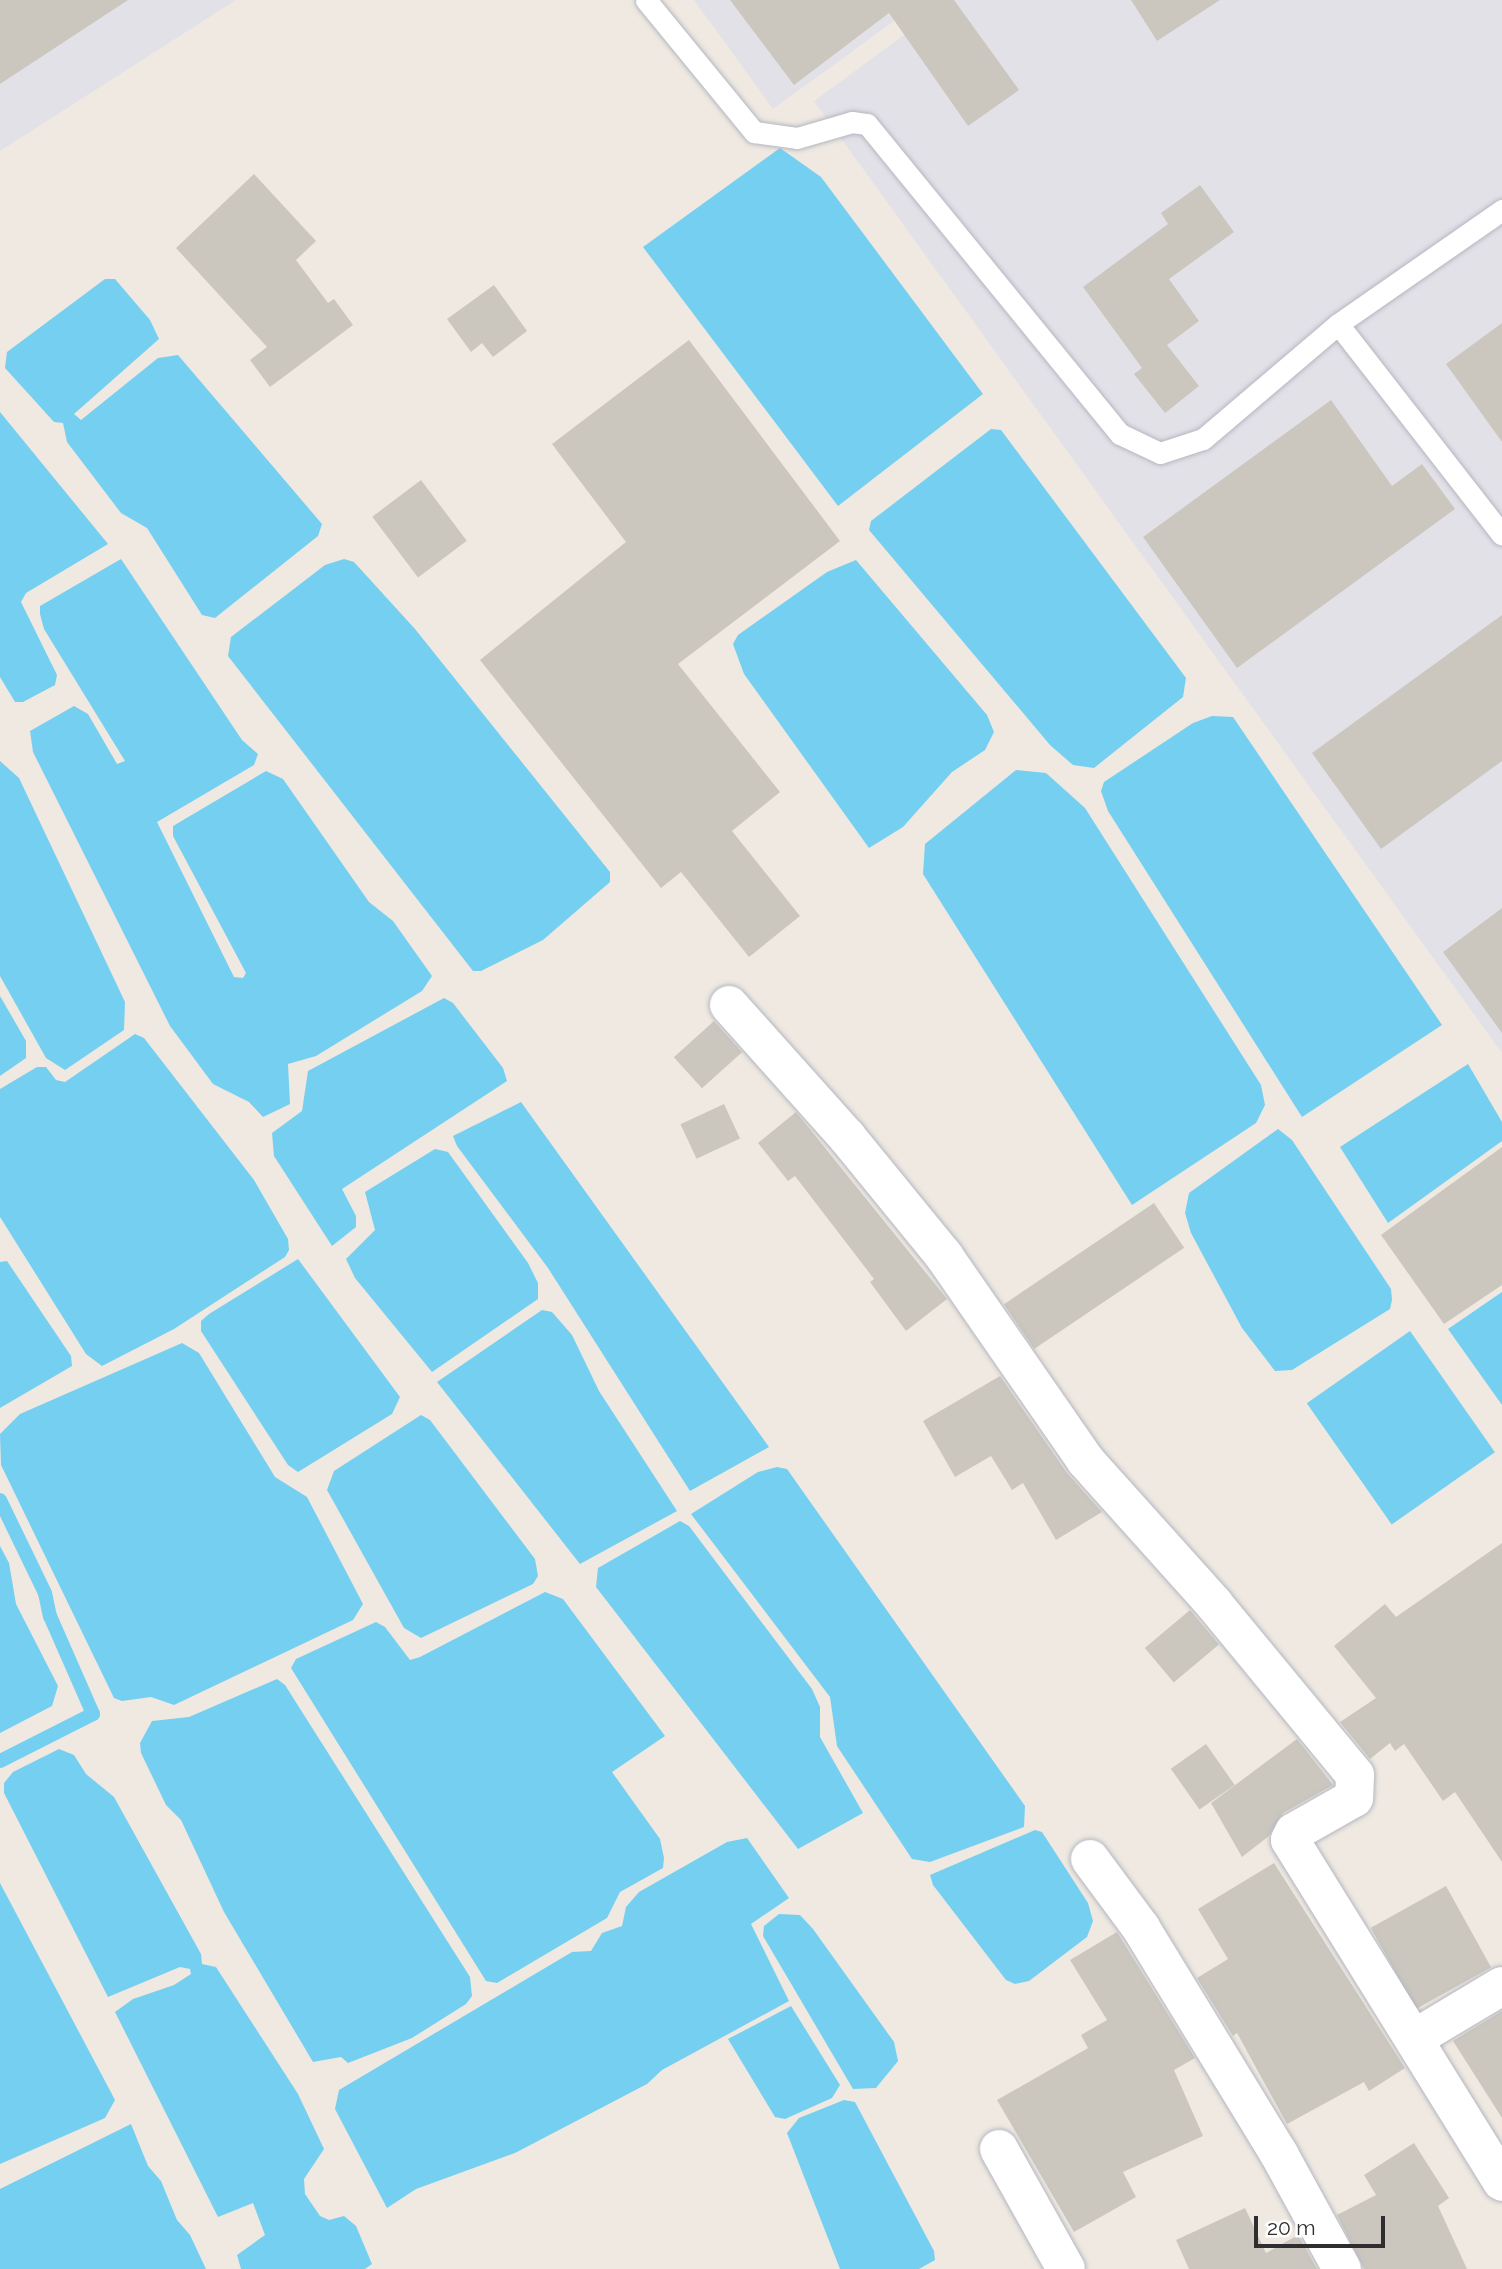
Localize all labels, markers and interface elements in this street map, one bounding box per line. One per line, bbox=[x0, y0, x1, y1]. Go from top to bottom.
scale bar bbox=[1257, 2202, 1388, 2246]
text: 20 m bbox=[1267, 2215, 1315, 2240]

